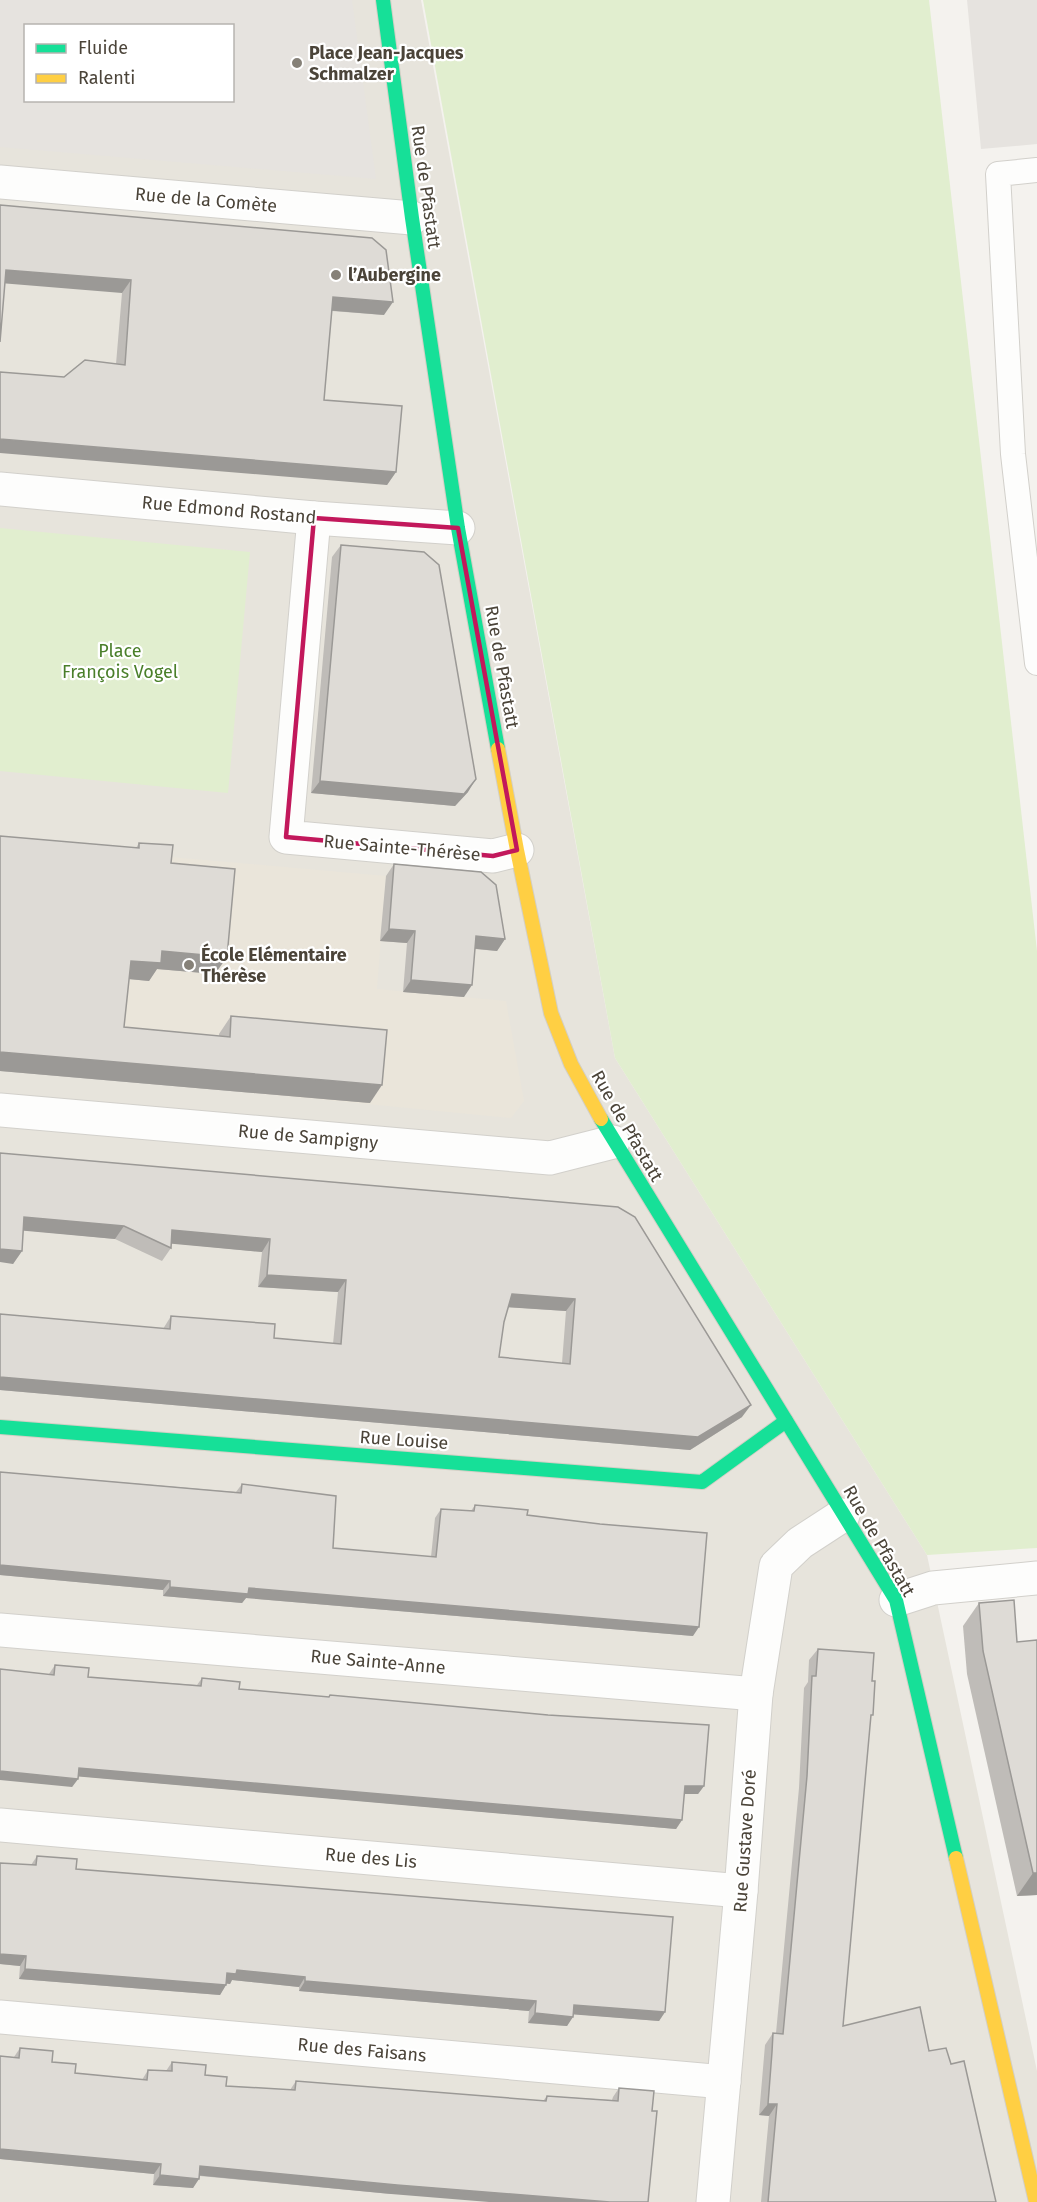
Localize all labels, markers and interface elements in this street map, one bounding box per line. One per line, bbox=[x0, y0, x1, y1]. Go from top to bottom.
legend bbox=[24, 24, 234, 102]
text: Fluide bbox=[78, 37, 128, 59]
place label: Place Jean-Jacques Schmalzer bbox=[309, 42, 464, 85]
marker: Place Jean-Jacques Schmalzer bbox=[290, 56, 304, 70]
text: Ralenti bbox=[78, 67, 135, 89]
street label: Rue de Pfastatt bbox=[406, 124, 446, 251]
street label: Rue de la Comète bbox=[134, 183, 278, 217]
place label: l’Aubergine bbox=[348, 264, 441, 286]
marker: l’Aubergine bbox=[329, 268, 343, 282]
street label: Rue Edmond Rostand bbox=[141, 491, 317, 529]
street label: Rue de Pfastatt bbox=[480, 604, 524, 731]
park label: Place François Vogel bbox=[62, 640, 178, 683]
street label: Rue Sainte-Thérèse bbox=[323, 830, 481, 866]
place label: École Elémentaire Thérèse bbox=[201, 943, 347, 987]
marker: École Elémentaire Thérèse bbox=[182, 958, 196, 972]
street label: Rue de Pfastatt bbox=[586, 1067, 668, 1186]
street label: Rue de Sampigny bbox=[237, 1120, 379, 1154]
street label: Rue Louise bbox=[359, 1426, 449, 1454]
street label: Rue de Pfastatt bbox=[838, 1482, 920, 1601]
street label: Rue Sainte-Anne bbox=[310, 1645, 446, 1679]
street label: Rue Gustave Doré bbox=[729, 1769, 761, 1913]
street label: Rue des Lis bbox=[324, 1843, 418, 1873]
street label: Rue des Faisans bbox=[297, 2033, 427, 2067]

